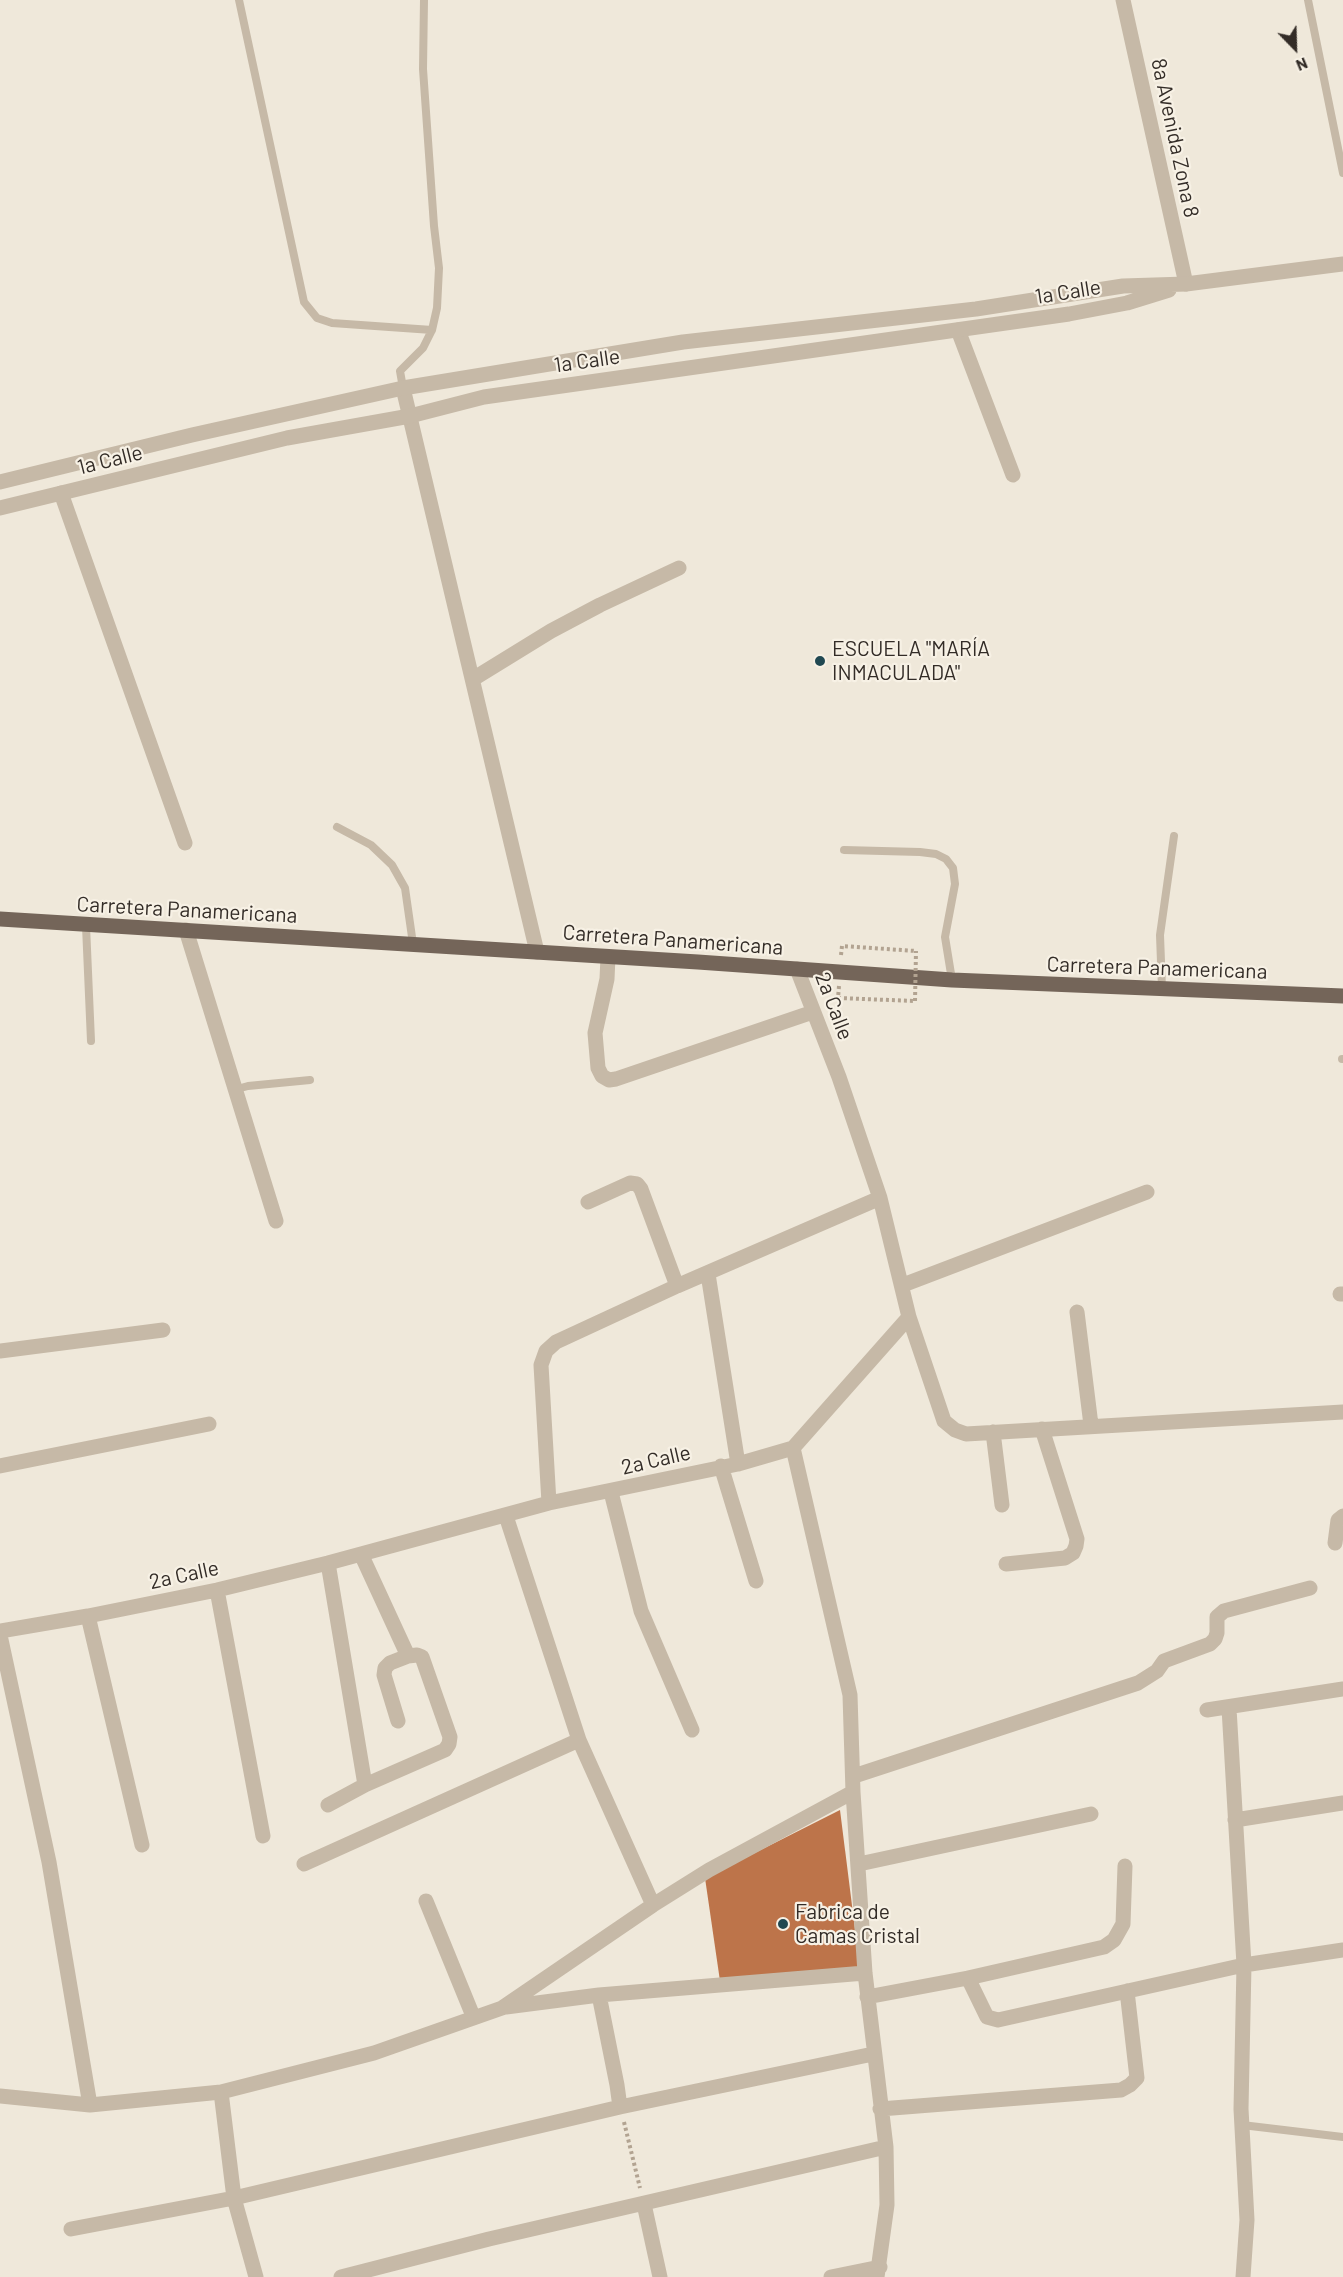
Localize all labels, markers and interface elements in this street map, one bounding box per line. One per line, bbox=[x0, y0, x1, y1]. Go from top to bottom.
north arrow bbox=[1265, 18, 1325, 78]
text: N bbox=[1294, 54, 1311, 76]
street label: 8a Avenida Zona 8 bbox=[1146, 56, 1204, 220]
street label: 1a Calle bbox=[1033, 274, 1103, 310]
street label: 1a Calle bbox=[552, 344, 622, 378]
street label: 1a Calle bbox=[75, 440, 145, 480]
place label: ESCUELA "MARÍA INMACULADA" bbox=[832, 636, 990, 686]
marker: ESCUELA "MARÍA INMACULADA" bbox=[813, 654, 827, 668]
street label: Carretera Panamericana bbox=[76, 892, 298, 928]
street label: Carretera Panamericana bbox=[562, 920, 784, 960]
street label: Carretera Panamericana bbox=[1046, 952, 1268, 984]
street label: 2a Calle bbox=[810, 969, 858, 1043]
street label: 2a Calle bbox=[619, 1440, 693, 1480]
street label: 2a Calle bbox=[147, 1555, 221, 1595]
place label: Fabrica de Camas Cristal bbox=[795, 1899, 920, 1949]
marker: Fabrica de Camas Cristal bbox=[776, 1917, 790, 1931]

